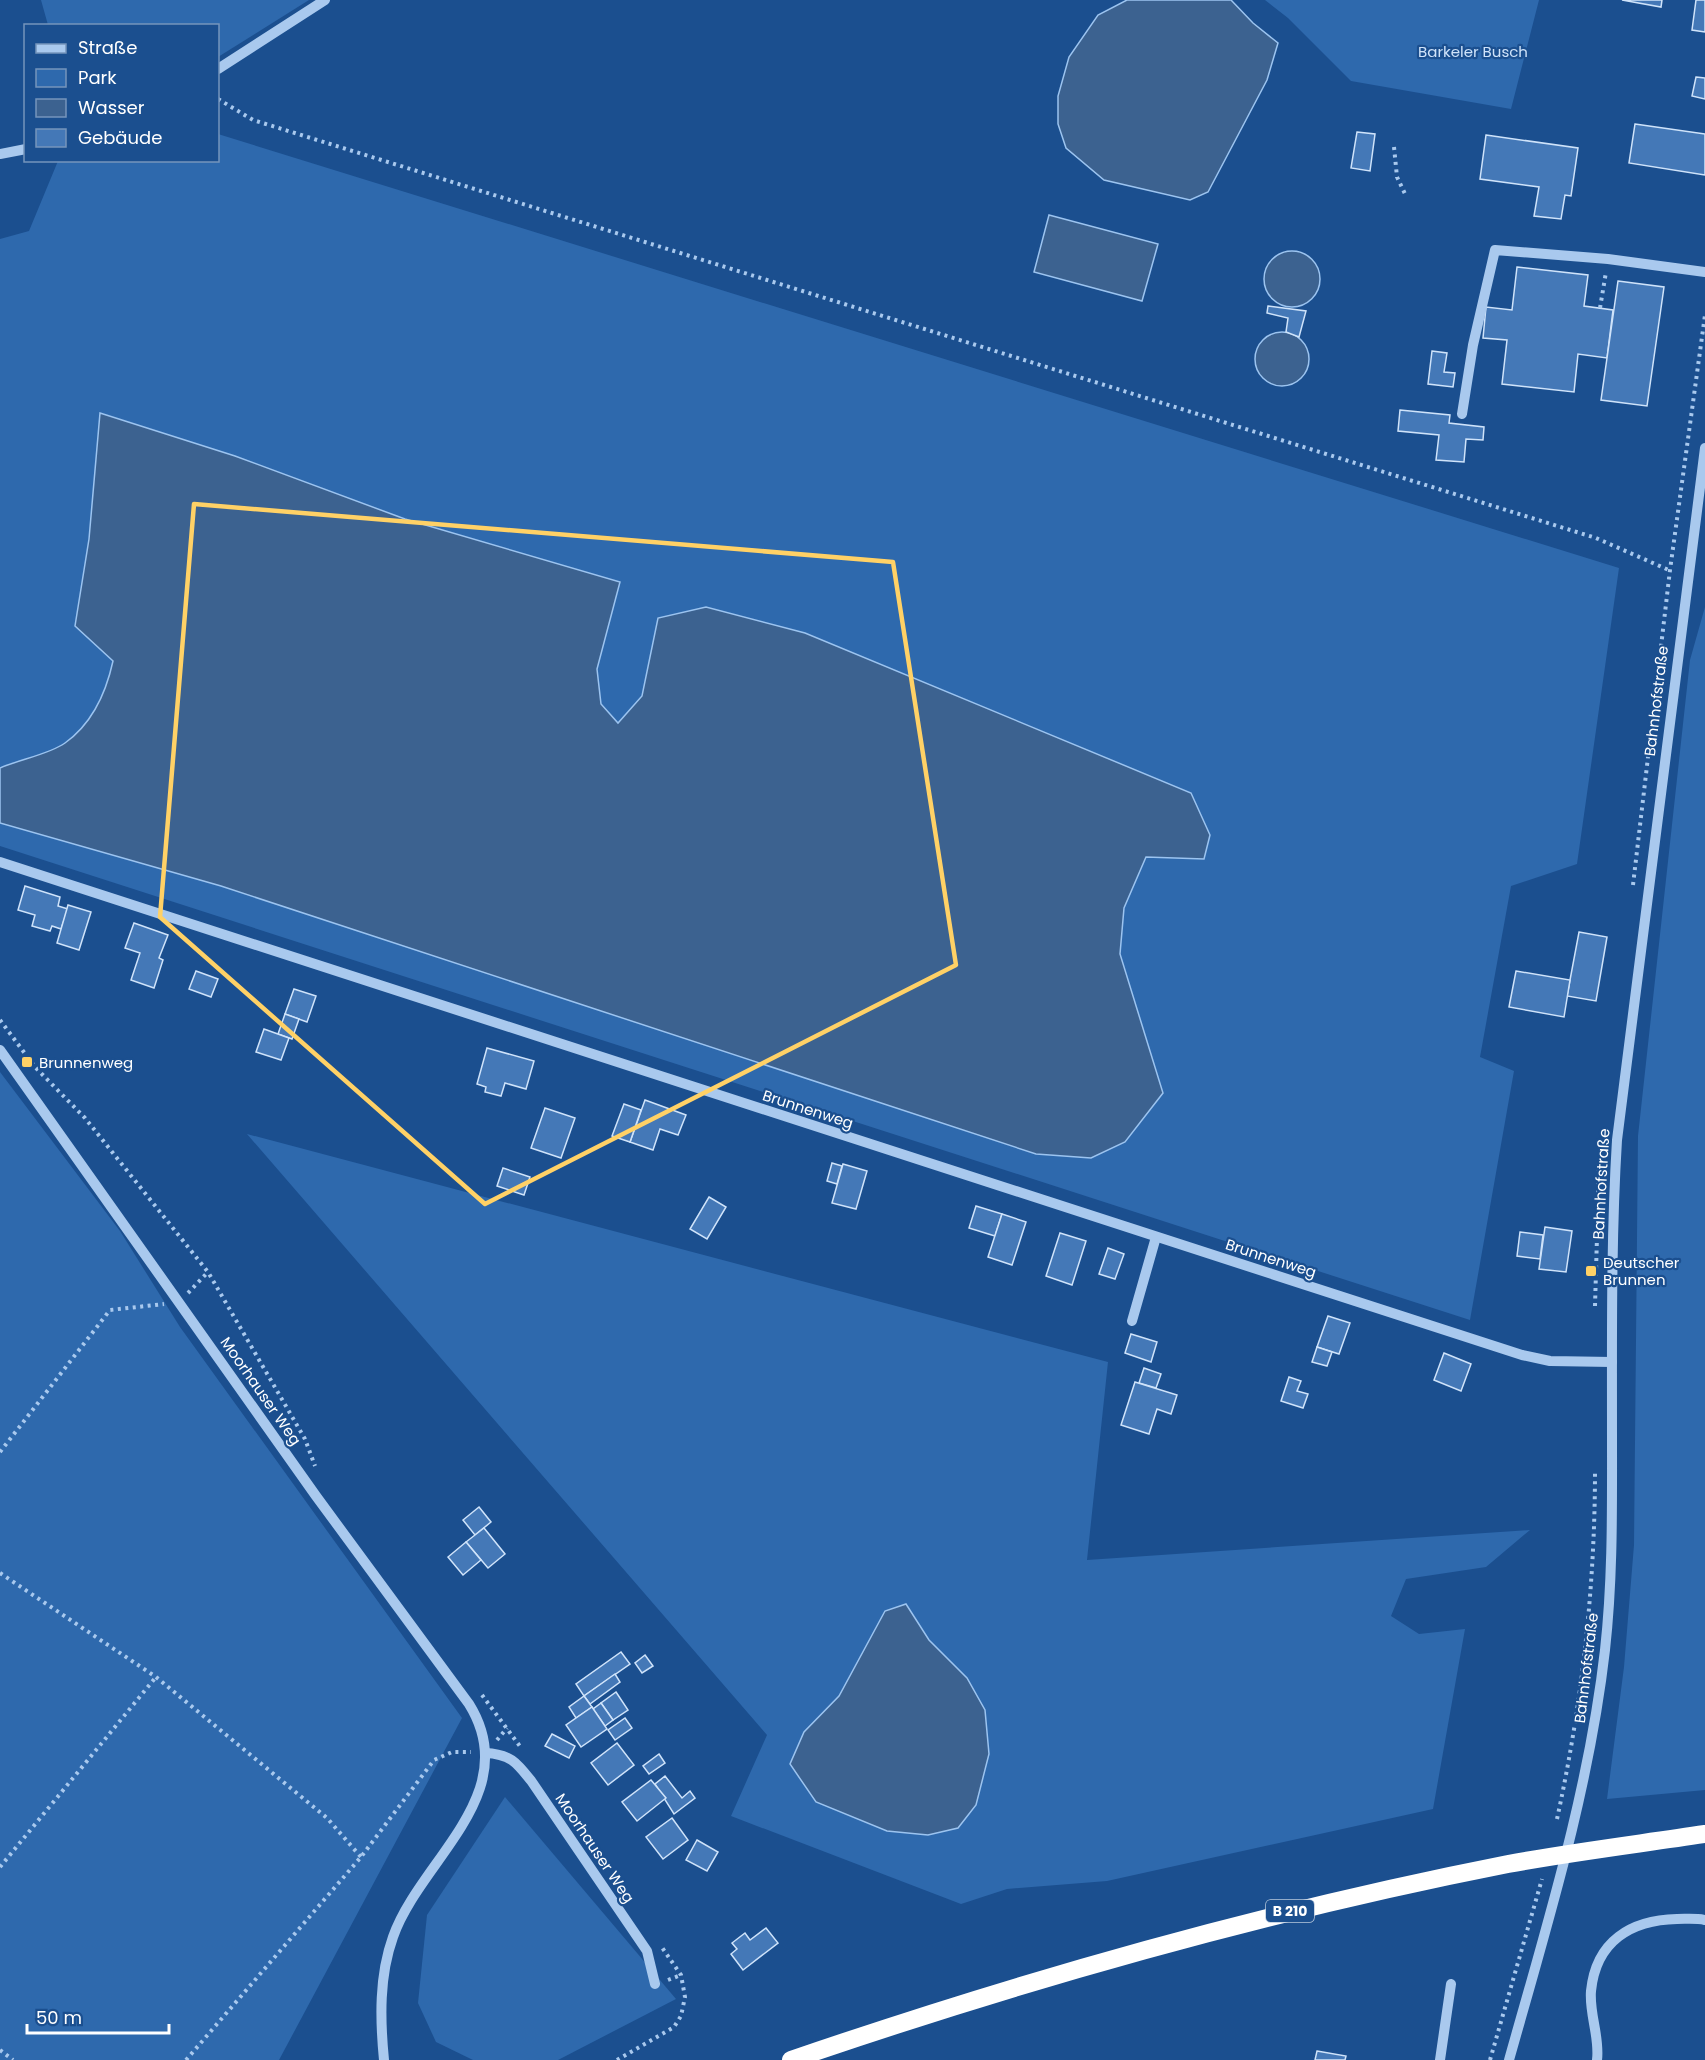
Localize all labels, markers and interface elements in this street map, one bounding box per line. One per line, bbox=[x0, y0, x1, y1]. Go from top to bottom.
legend bbox=[24, 24, 219, 162]
text: Straße bbox=[78, 35, 137, 60]
park label: Barkeler Busch bbox=[1418, 41, 1528, 62]
text: Park bbox=[78, 65, 117, 90]
text: Wasser bbox=[78, 95, 145, 120]
text: Gebäude bbox=[78, 125, 162, 150]
street label: Bahnhofstraße bbox=[1639, 645, 1673, 757]
place label: Brunnenweg bbox=[39, 1052, 133, 1073]
marker: Brunnenweg bbox=[20, 1055, 34, 1069]
street label: Brunnenweg bbox=[760, 1084, 856, 1134]
street label: Bahnhofstraße bbox=[1588, 1128, 1614, 1240]
street label: Brunnenweg bbox=[1223, 1233, 1319, 1283]
place label: Deutscher Brunnen bbox=[1603, 1252, 1680, 1290]
marker: Deutscher Brunnen bbox=[1584, 1264, 1598, 1278]
street label: Moorhauser Weg bbox=[216, 1333, 306, 1449]
street label: Bahnhofstraße bbox=[1569, 1612, 1603, 1724]
street label: Moorhauser Weg bbox=[551, 1789, 639, 1907]
road number: B 210 bbox=[1266, 1900, 1314, 1922]
scale bar bbox=[27, 1997, 170, 2035]
text: 50 m bbox=[36, 2005, 82, 2030]

